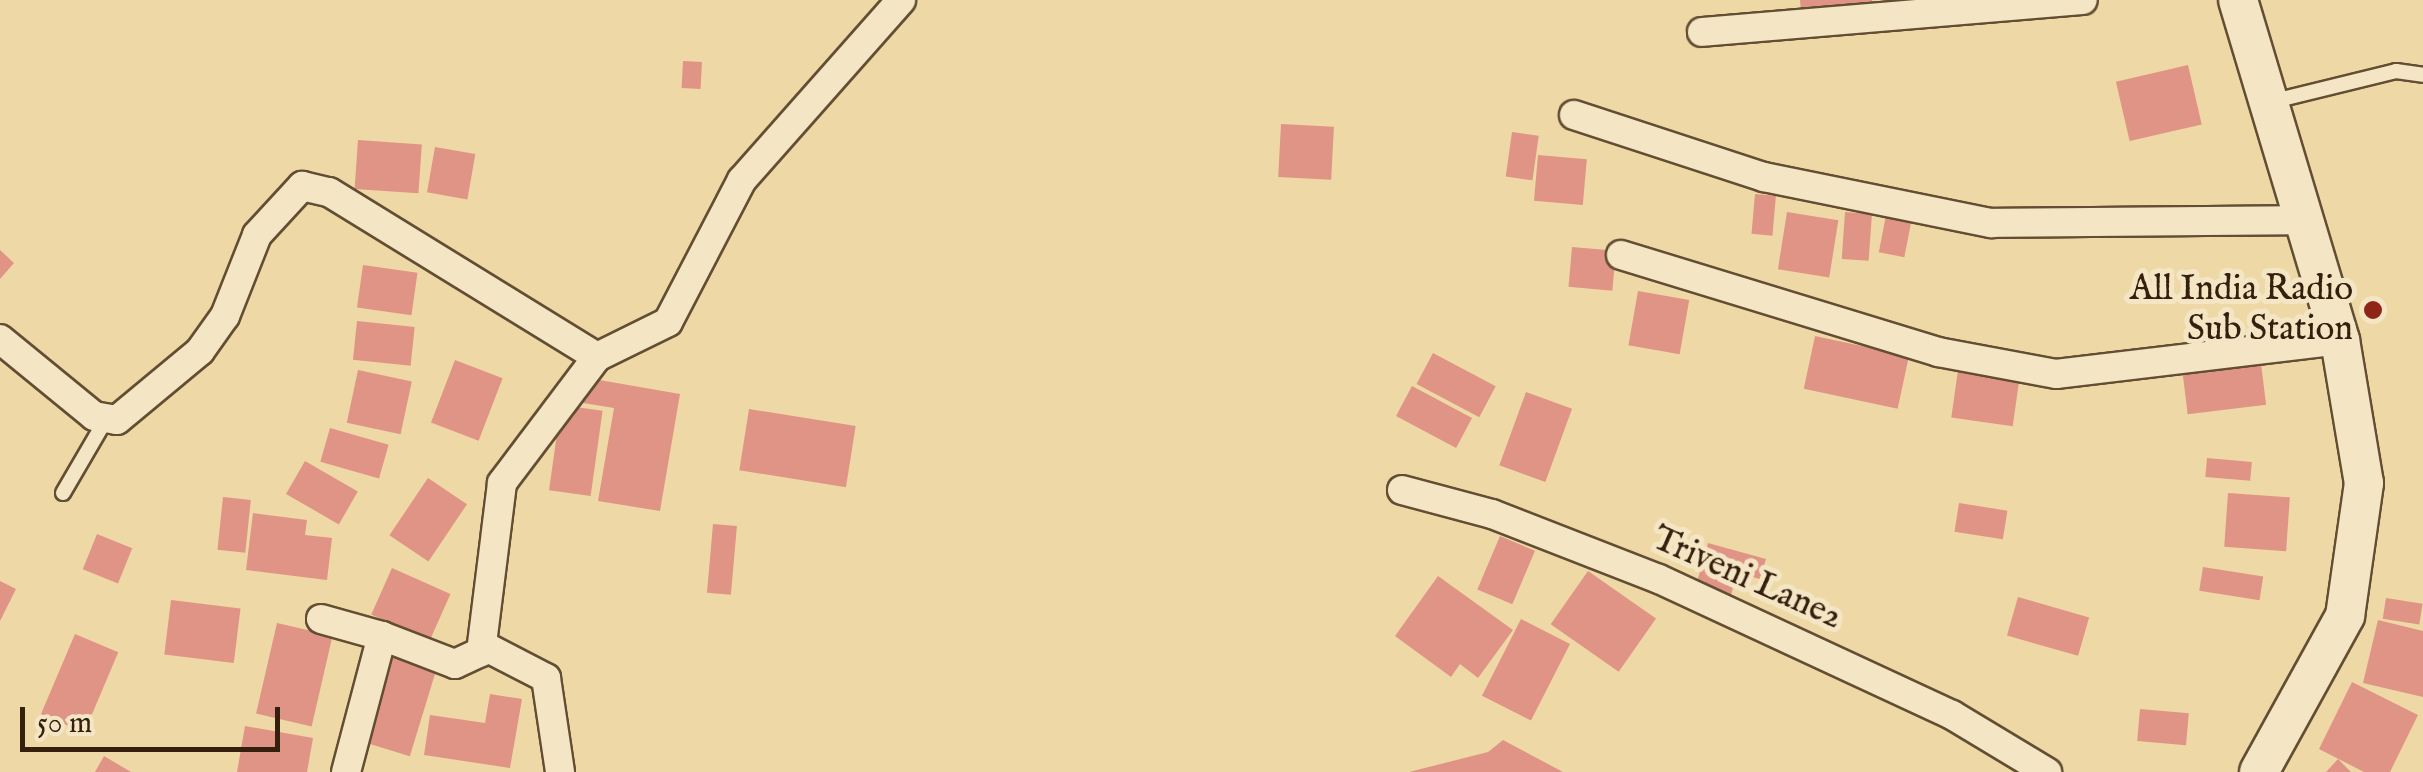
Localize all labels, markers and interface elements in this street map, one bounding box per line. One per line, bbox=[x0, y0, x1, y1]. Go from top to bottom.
place label: All India Radio Sub Station bbox=[2130, 269, 2353, 351]
marker: All India Radio Sub Station bbox=[2362, 299, 2384, 321]
street label: Triveni Lane2 bbox=[1646, 519, 1848, 639]
scale bar bbox=[25, 687, 285, 749]
text: 50 m bbox=[37, 705, 92, 743]

